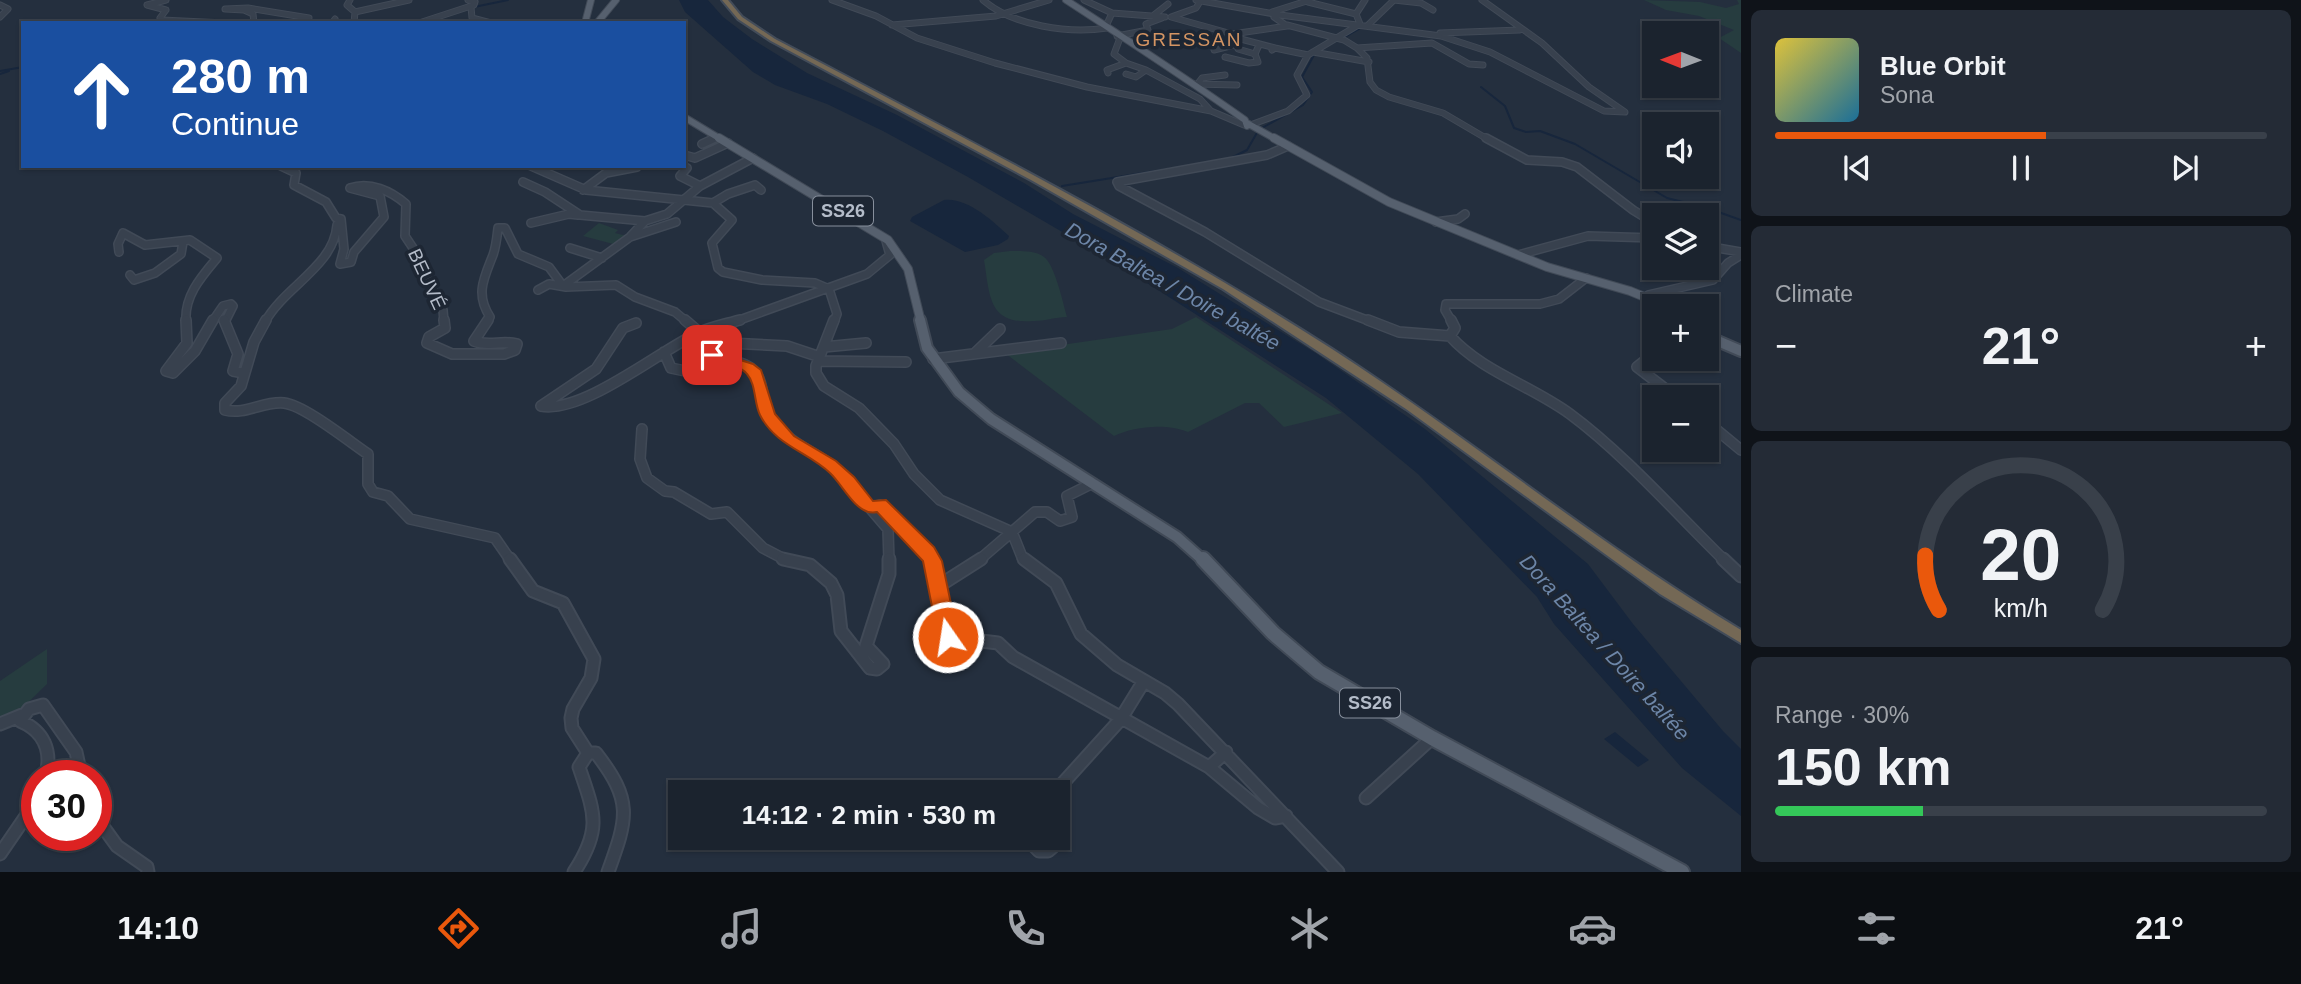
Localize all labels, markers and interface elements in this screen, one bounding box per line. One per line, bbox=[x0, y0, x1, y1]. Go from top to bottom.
north arrow bbox=[1642, 21, 1718, 98]
map controls bbox=[1642, 21, 1719, 462]
district label: GRESSAN bbox=[1136, 29, 1242, 50]
icon: ahead bbox=[56, 49, 147, 140]
text: 280 m bbox=[171, 49, 310, 103]
text: Blue Orbit bbox=[1880, 51, 2006, 81]
text: Sona bbox=[1880, 82, 1934, 108]
text: Continue bbox=[171, 106, 299, 142]
button: sound bbox=[1642, 112, 1719, 189]
icon: previous bbox=[1838, 149, 1876, 187]
icon: pause bbox=[2002, 149, 2040, 187]
icon: next bbox=[2166, 149, 2204, 187]
road number: SS26 bbox=[813, 196, 873, 226]
button: layers bbox=[1642, 203, 1719, 280]
water label: Dora Baltea / Doire baltée bbox=[1062, 217, 1284, 355]
street label: BEUVÉ bbox=[404, 245, 450, 313]
text: Climate bbox=[1775, 281, 1853, 307]
button: + bbox=[1642, 294, 1719, 371]
text: 21° bbox=[1982, 317, 2060, 375]
pin bbox=[682, 325, 742, 385]
text: − bbox=[1775, 325, 1797, 367]
text: + bbox=[2245, 325, 2267, 367]
icon: arrive bbox=[693, 336, 731, 374]
button: − bbox=[1642, 385, 1719, 462]
text: 20 bbox=[1981, 514, 2061, 595]
water label: Dora Baltea / Doire baltée bbox=[1516, 550, 1694, 744]
text: km/h bbox=[1994, 594, 2048, 622]
position arrow bbox=[911, 600, 985, 674]
road number: SS26 bbox=[1340, 688, 1400, 718]
text: Range · 30% bbox=[1775, 702, 1909, 728]
text: 150 km bbox=[1775, 738, 1951, 796]
speed limit sign: 30 bbox=[21, 760, 112, 851]
text: 14:12 · 2 min · 530 m bbox=[742, 800, 996, 830]
icon: directions bbox=[434, 904, 483, 953]
icon: music bbox=[717, 904, 766, 953]
icon: phone bbox=[1001, 904, 1050, 953]
icon: climate bbox=[1285, 904, 1334, 953]
icon: car bbox=[1568, 904, 1617, 953]
icon: filters bbox=[1852, 904, 1901, 953]
text: 14:10 bbox=[117, 910, 199, 946]
text: 21° bbox=[2135, 910, 2184, 946]

